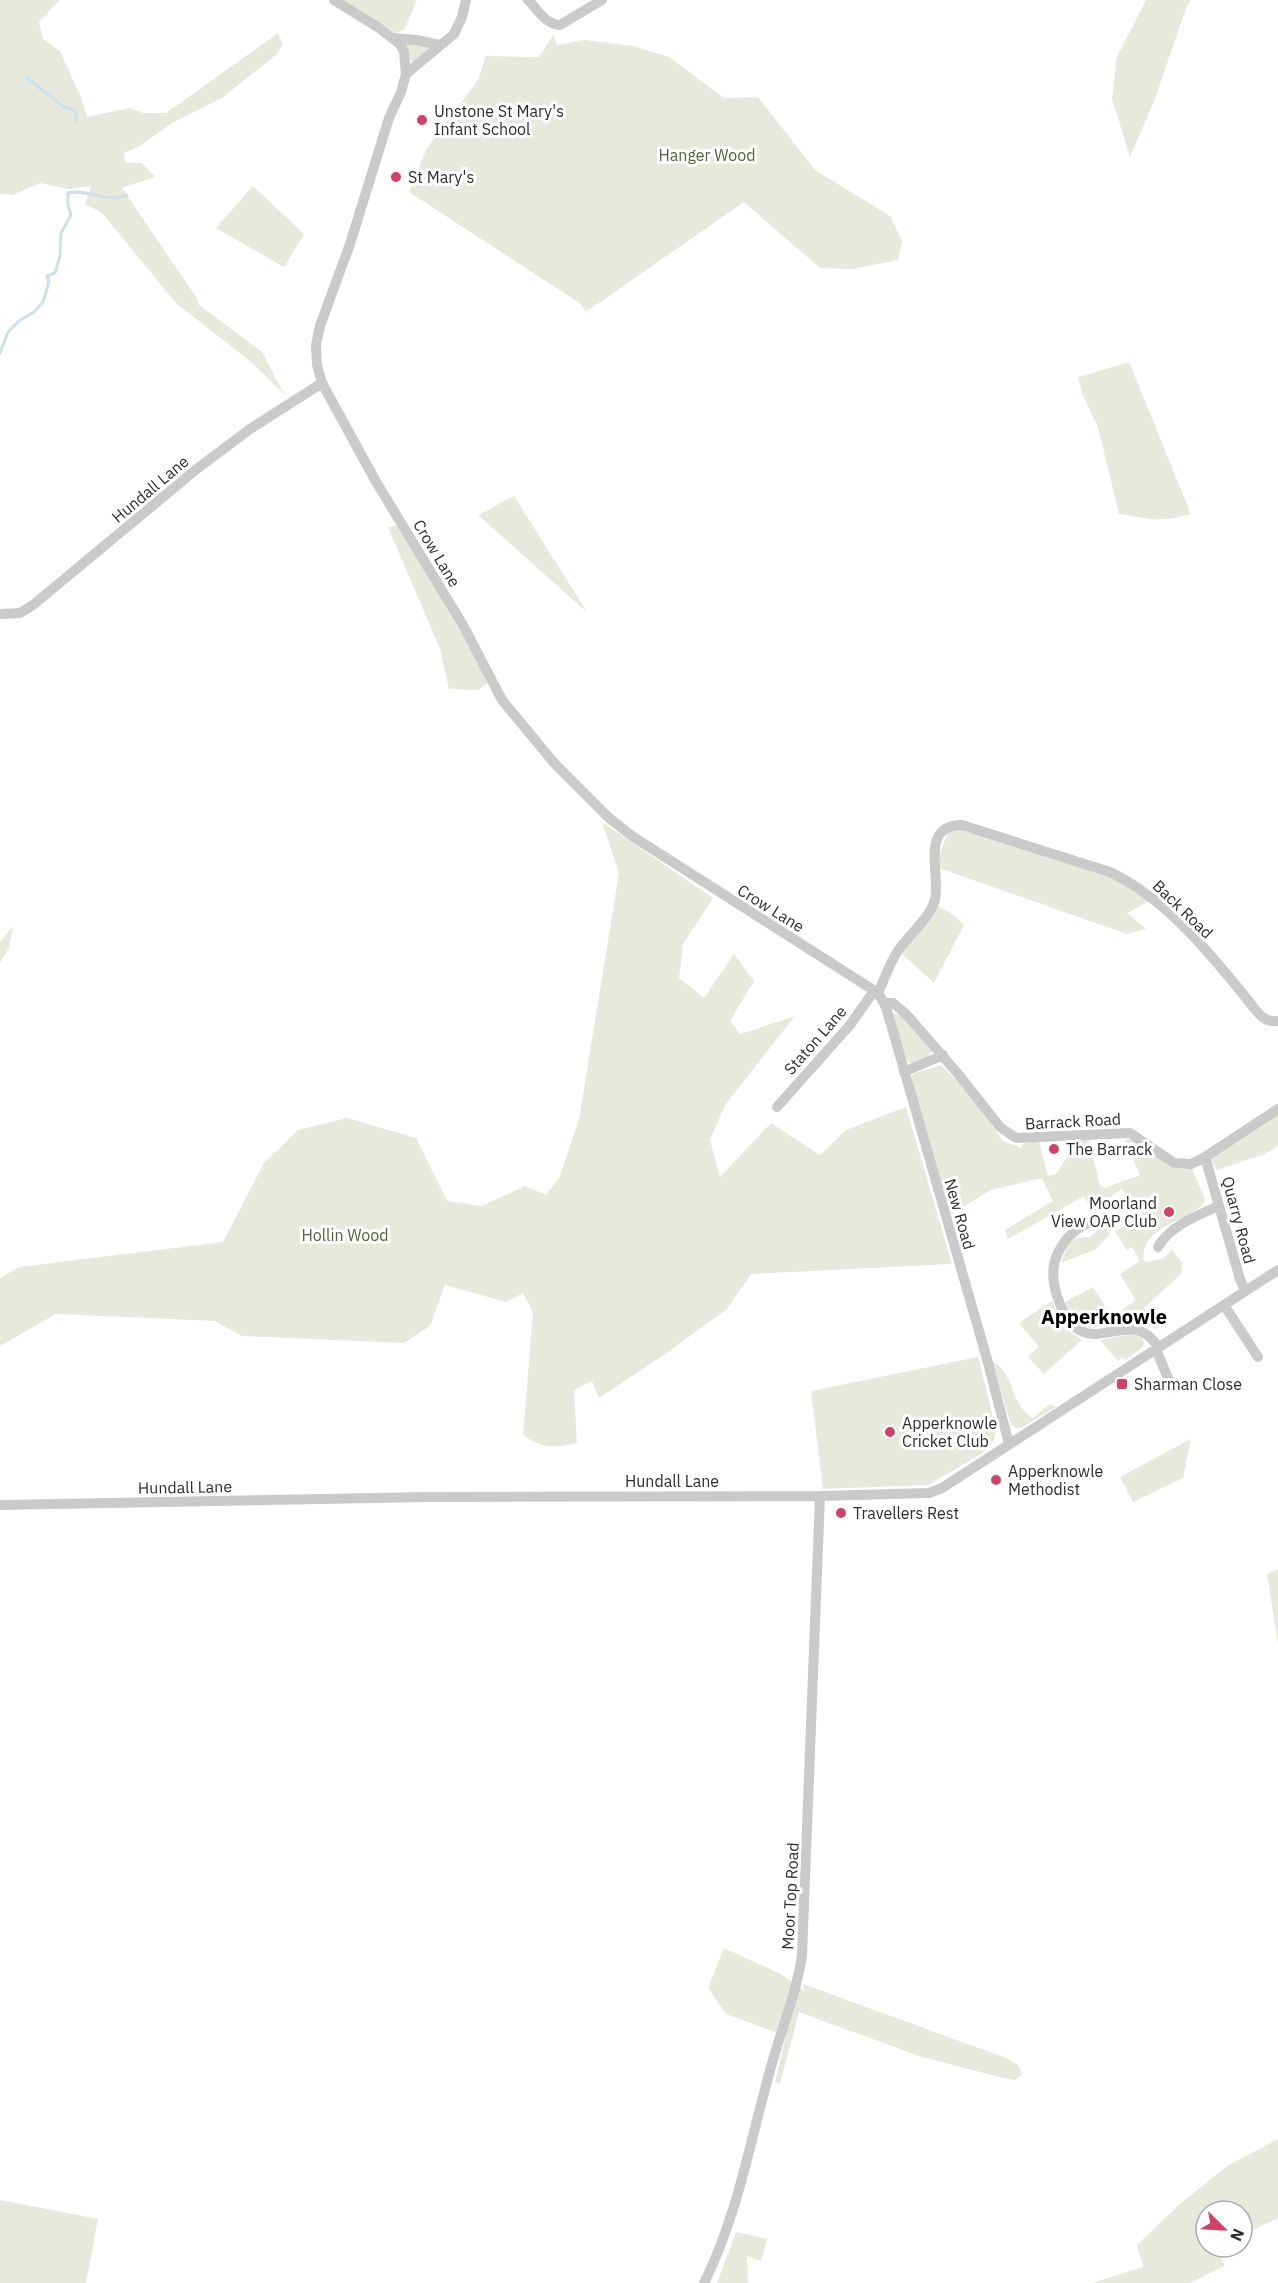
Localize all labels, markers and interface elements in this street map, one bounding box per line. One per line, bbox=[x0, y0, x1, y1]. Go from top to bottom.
place label: Unstone St Mary's Infant School bbox=[434, 101, 564, 139]
marker: Unstone St Mary's Infant School bbox=[415, 113, 429, 127]
park label: Hanger Wood bbox=[659, 145, 755, 165]
place label: St Mary's bbox=[408, 167, 474, 187]
marker: St Mary's bbox=[389, 170, 403, 184]
street label: Hundall Lane bbox=[108, 451, 193, 527]
street label: Crow Lane bbox=[409, 516, 465, 591]
street label: Back Road bbox=[1149, 875, 1217, 943]
street label: Crow Lane bbox=[734, 880, 808, 936]
street label: Staton Lane bbox=[779, 1001, 851, 1079]
street label: Barrack Road bbox=[1024, 1108, 1122, 1134]
place label: The Barrack bbox=[1066, 1139, 1153, 1159]
marker: The Barrack bbox=[1047, 1142, 1061, 1156]
street label: Quarry Road bbox=[1218, 1174, 1260, 1266]
street label: New Road bbox=[940, 1176, 980, 1252]
place label: Moorland View OAP Club bbox=[1051, 1193, 1157, 1231]
marker: Moorland View OAP Club bbox=[1162, 1205, 1176, 1219]
park label: Hollin Wood bbox=[302, 1225, 388, 1245]
district label: Apperknowle bbox=[1041, 1303, 1167, 1330]
place label: Sharman Close bbox=[1134, 1374, 1242, 1394]
marker: Sharman Close bbox=[1115, 1377, 1129, 1391]
place label: Apperknowle Cricket Club bbox=[902, 1413, 998, 1451]
marker: Apperknowle Cricket Club bbox=[883, 1425, 897, 1439]
place label: Apperknowle Methodist bbox=[1008, 1461, 1104, 1499]
street label: Hundall Lane bbox=[625, 1471, 719, 1491]
marker: Apperknowle Methodist bbox=[989, 1473, 1003, 1487]
street label: Hundall Lane bbox=[138, 1476, 232, 1498]
place label: Travellers Rest bbox=[853, 1503, 959, 1523]
marker: Travellers Rest bbox=[834, 1506, 848, 1520]
street label: Moor Top Road bbox=[777, 1842, 803, 1950]
north arrow bbox=[1194, 2199, 1254, 2259]
text: N bbox=[1226, 2226, 1249, 2244]

